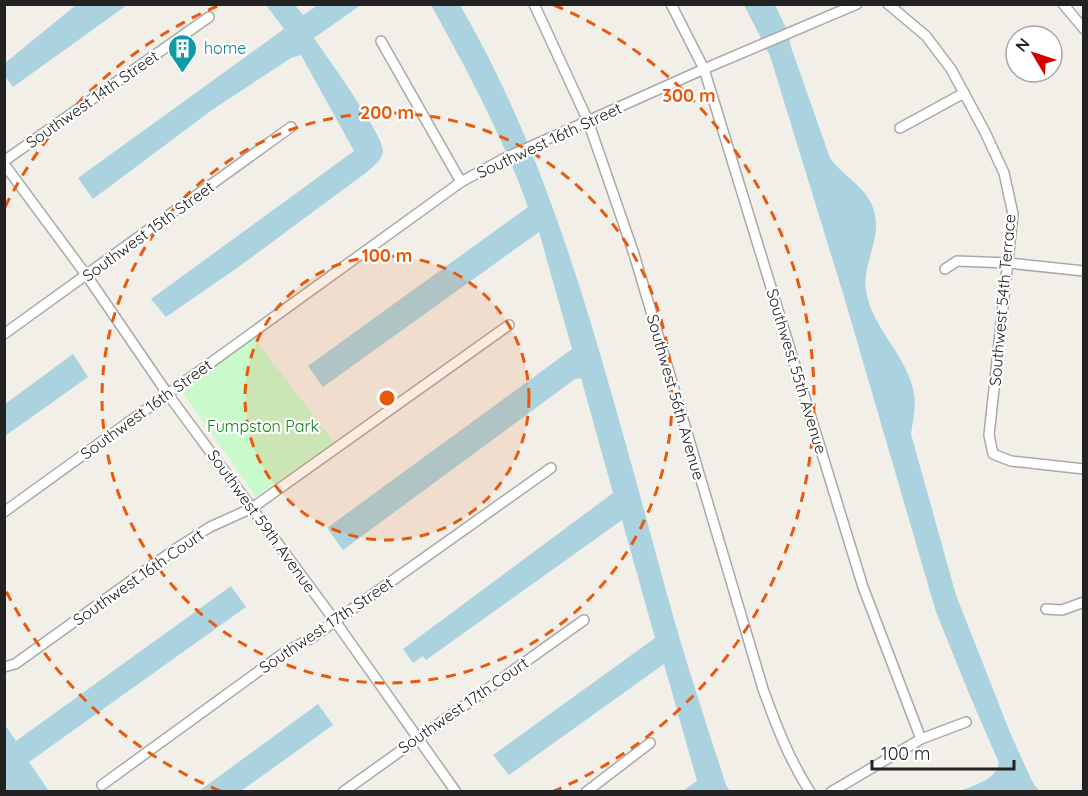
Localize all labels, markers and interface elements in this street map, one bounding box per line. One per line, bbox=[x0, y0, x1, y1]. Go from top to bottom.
north arrow bbox=[1004, 24, 1064, 84]
building icon: home bbox=[167, 32, 199, 74]
text: N bbox=[1011, 34, 1034, 55]
place label: home bbox=[204, 38, 246, 58]
street label: Southwest 14th Street bbox=[22, 46, 162, 152]
text: 300 m bbox=[662, 84, 716, 107]
street label: Southwest 16th Street bbox=[473, 98, 625, 182]
text: 200 m bbox=[360, 101, 414, 124]
street label: Southwest 15th Street bbox=[78, 177, 218, 285]
street label: Southwest 54th Terrace bbox=[985, 213, 1019, 387]
text: 100 m bbox=[362, 244, 412, 267]
street label: Southwest 55th Avenue bbox=[762, 286, 832, 456]
street label: Southwest 56th Avenue bbox=[643, 312, 709, 482]
street label: Southwest 16th Street bbox=[76, 355, 216, 463]
centre of rings bbox=[377, 388, 397, 408]
park label: Fumpston Park bbox=[207, 416, 319, 436]
street label: Southwest 59th Avenue bbox=[203, 446, 321, 596]
street label: Southwest 16th Court bbox=[69, 524, 207, 630]
street label: Southwest 17th Street bbox=[255, 573, 397, 677]
street label: Southwest 17th Court bbox=[394, 653, 532, 757]
scale bar bbox=[872, 733, 1014, 771]
text: 100 m bbox=[881, 742, 930, 765]

